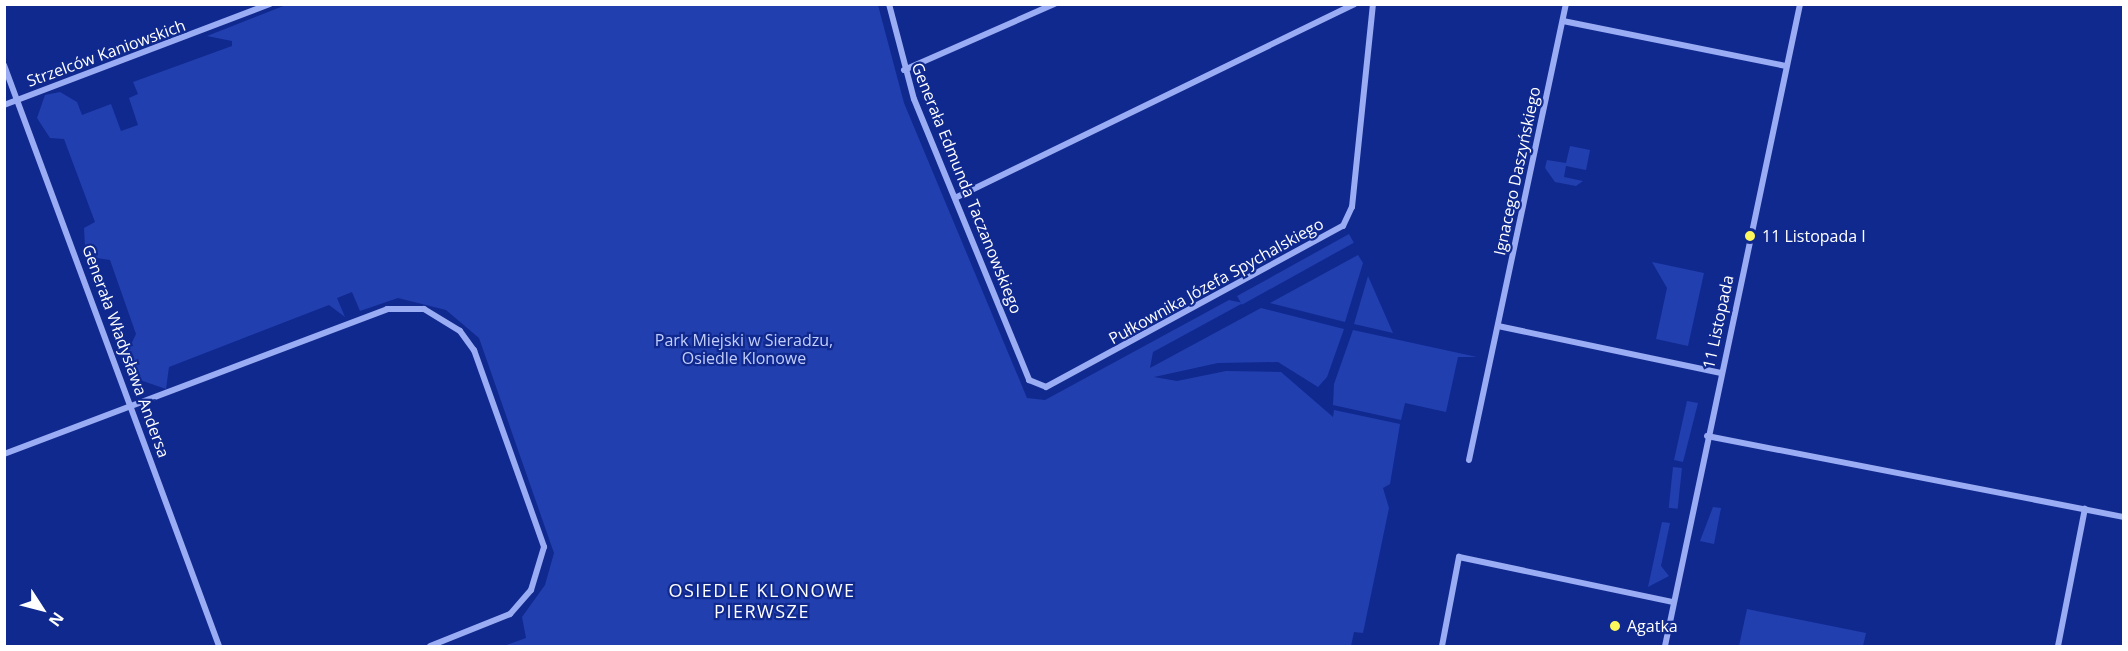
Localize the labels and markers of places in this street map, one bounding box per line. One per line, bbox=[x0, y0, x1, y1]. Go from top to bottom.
place label: 11 Listopada I bbox=[1762, 226, 1866, 246]
marker: 11 Listopada I bbox=[1743, 229, 1757, 243]
place label: Agatka bbox=[1627, 616, 1678, 636]
marker: Agatka bbox=[1608, 619, 1622, 633]

